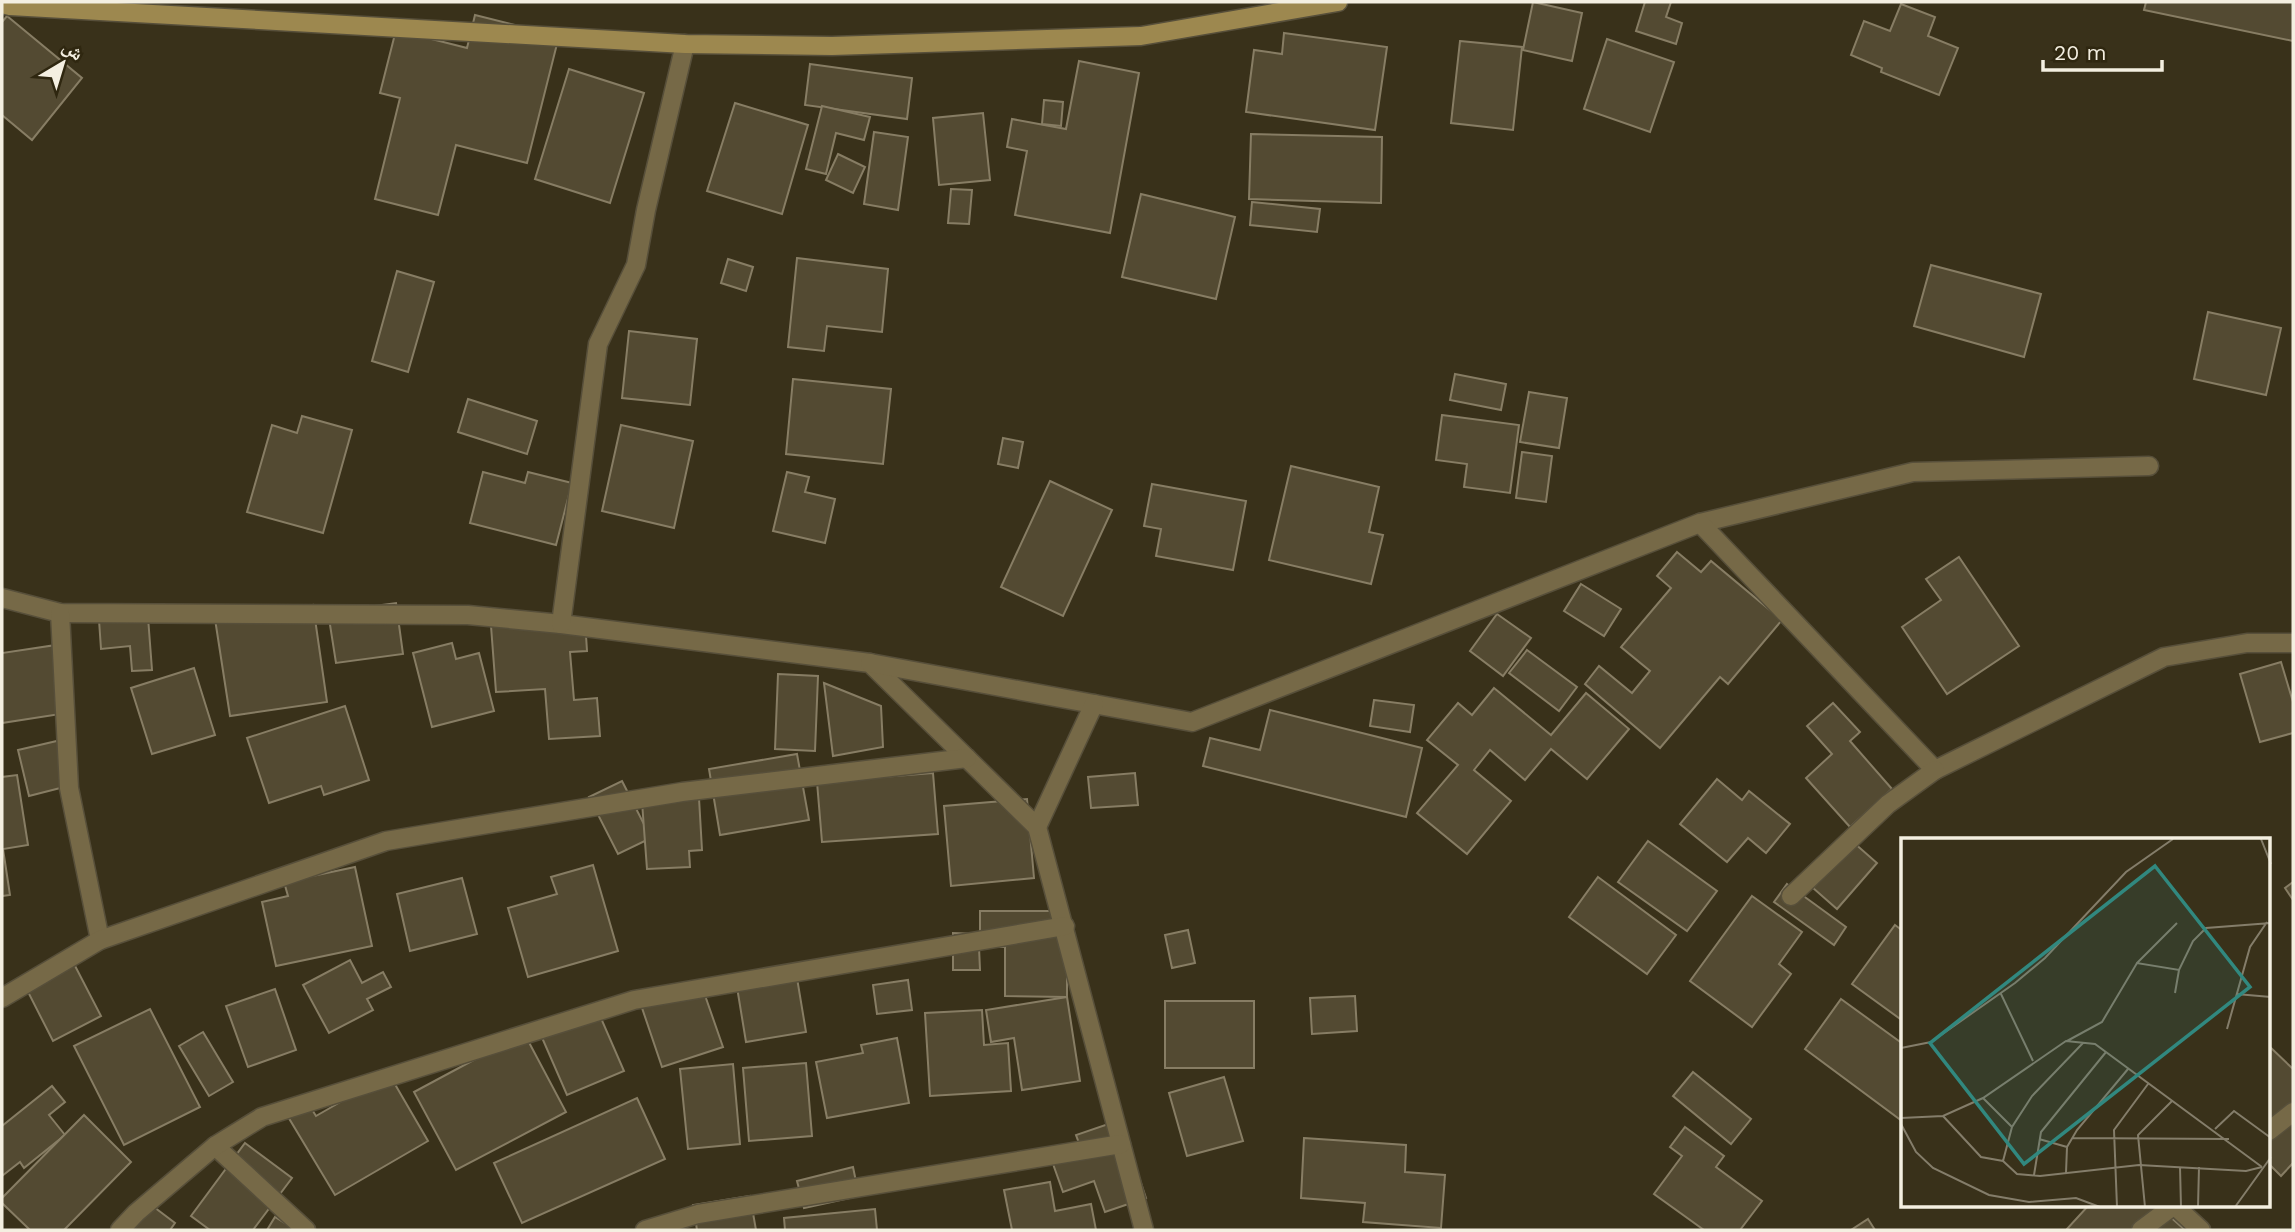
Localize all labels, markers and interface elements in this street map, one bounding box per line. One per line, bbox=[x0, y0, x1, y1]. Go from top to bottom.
north arrow bbox=[28, 28, 98, 98]
scale bar bbox=[2043, 28, 2162, 72]
text: ش bbox=[58, 35, 88, 65]
text: 20 m bbox=[2054, 40, 2106, 65]
inset map bbox=[1901, 838, 2270, 1208]

